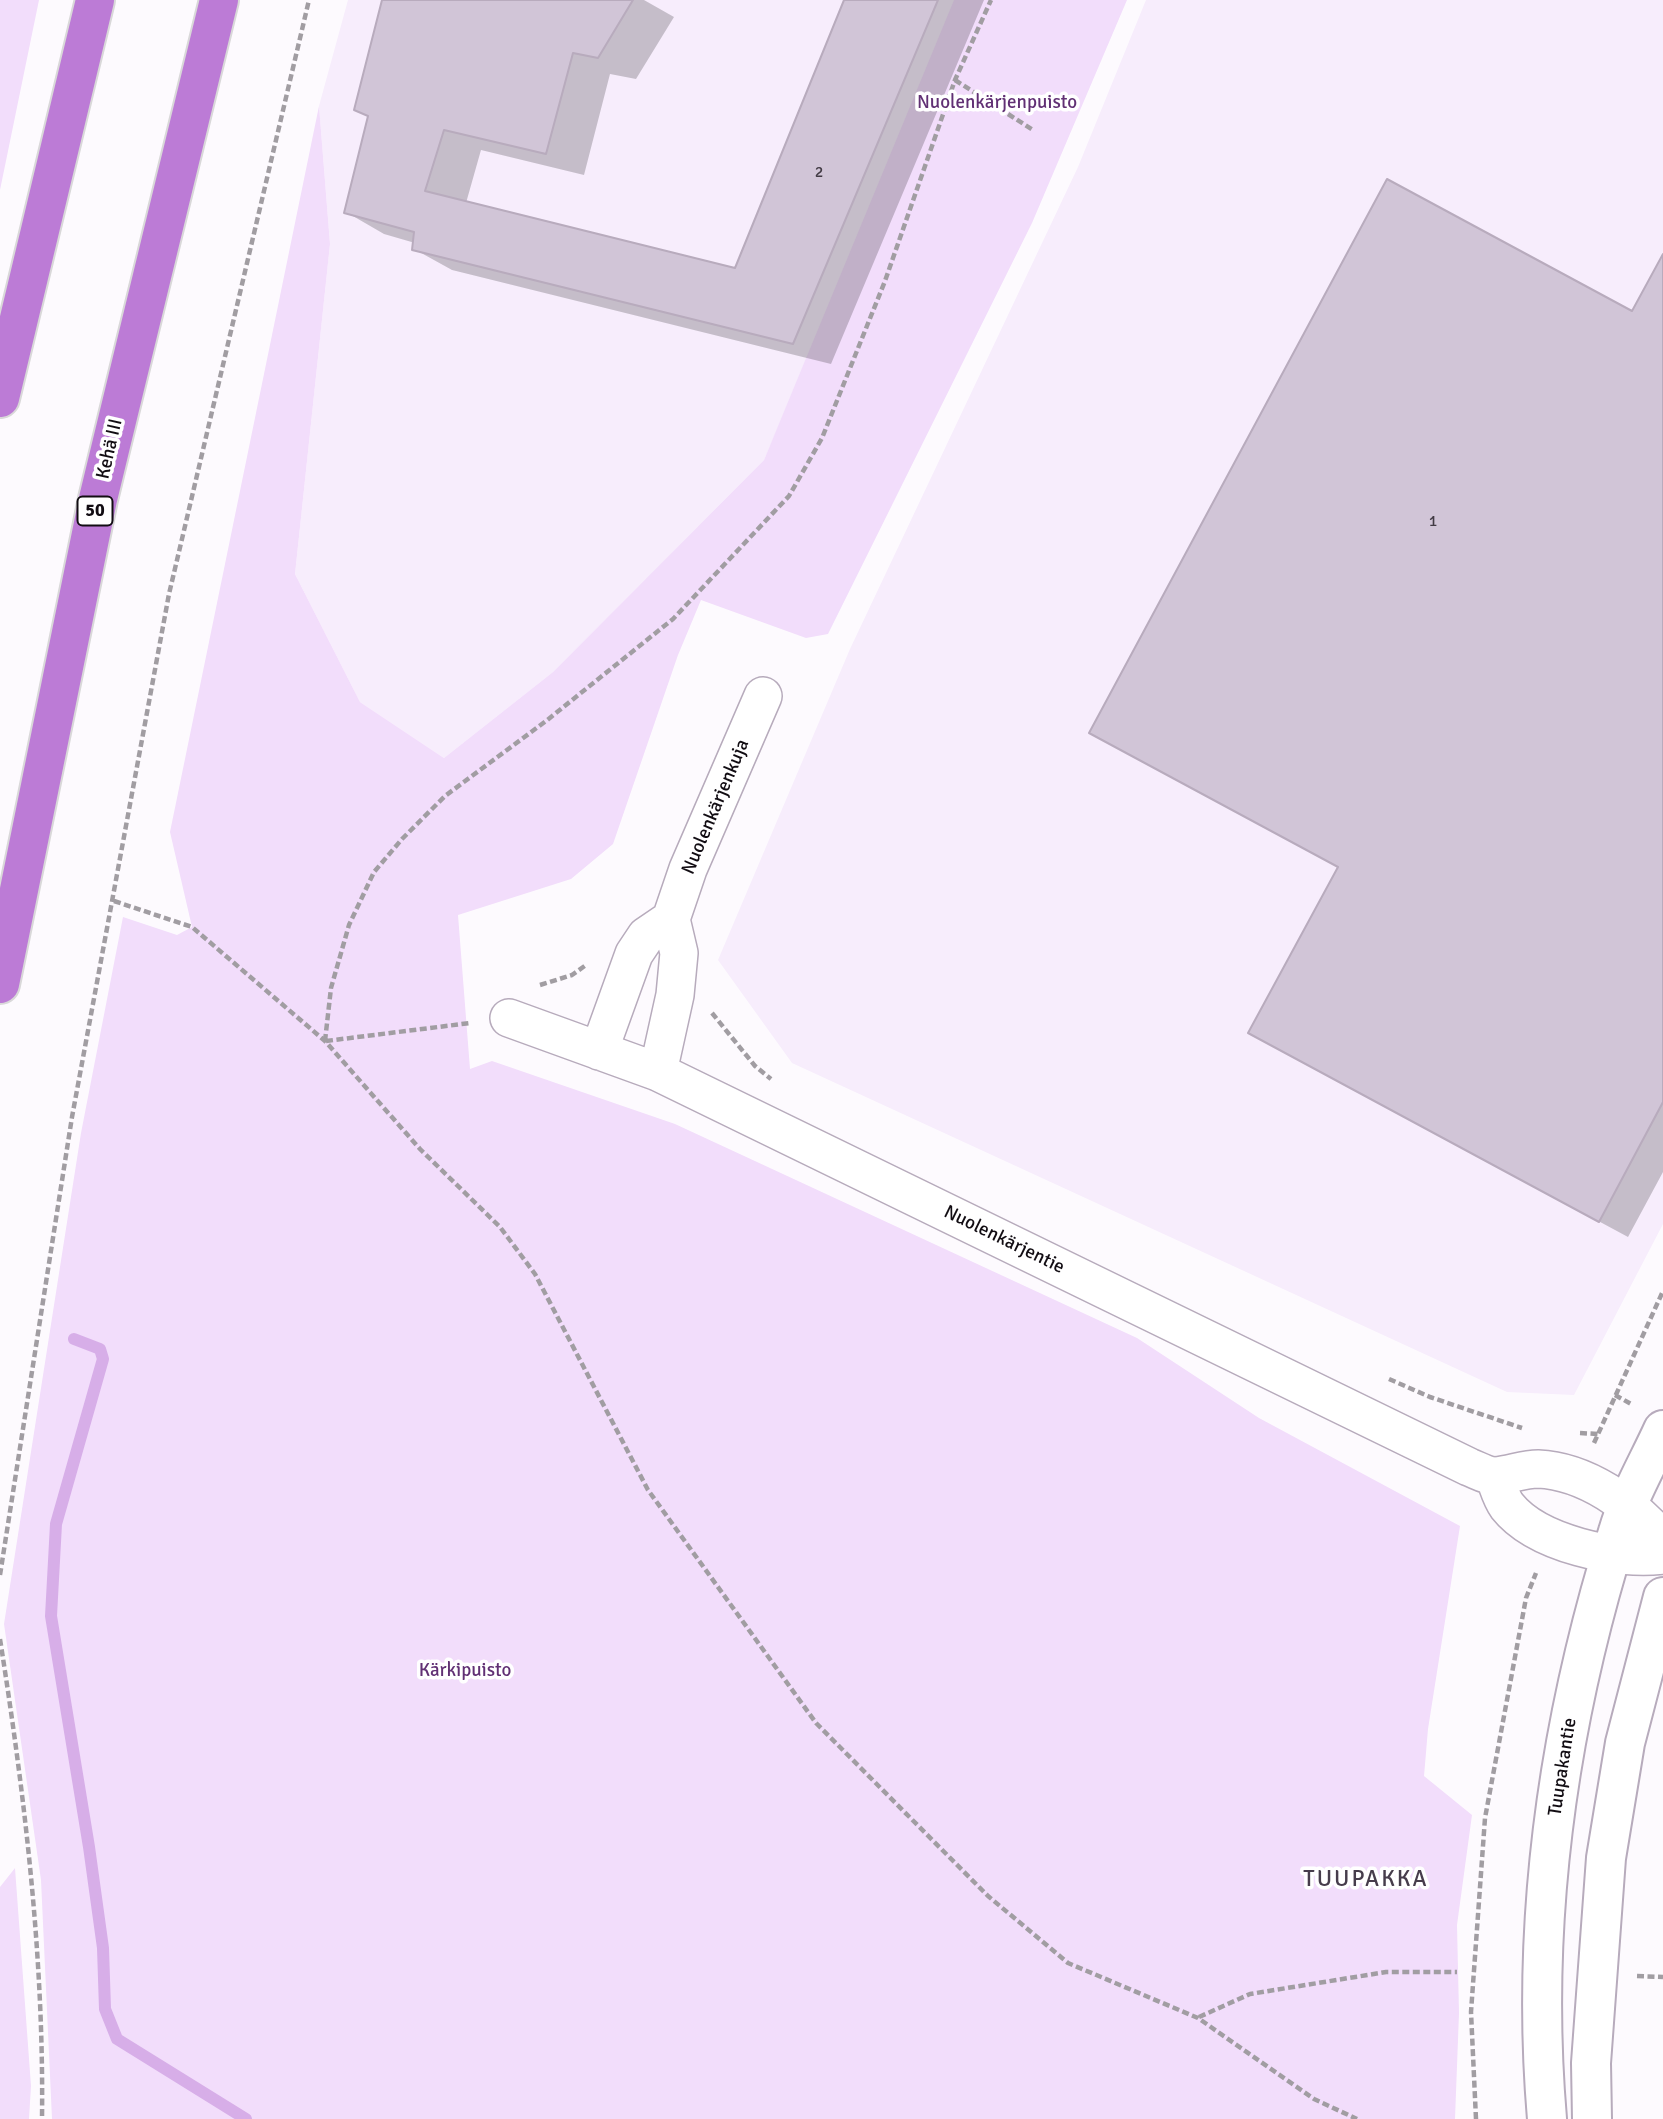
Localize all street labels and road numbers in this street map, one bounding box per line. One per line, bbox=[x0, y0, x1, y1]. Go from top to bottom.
street label: Kehä III bbox=[92, 417, 128, 481]
road number: 50 bbox=[78, 496, 112, 526]
street label: Nuolenkärjenkuja bbox=[677, 736, 755, 878]
street label: Nuolenkärjentie bbox=[940, 1201, 1068, 1279]
street label: Tuupakantie bbox=[1544, 1716, 1582, 1818]

